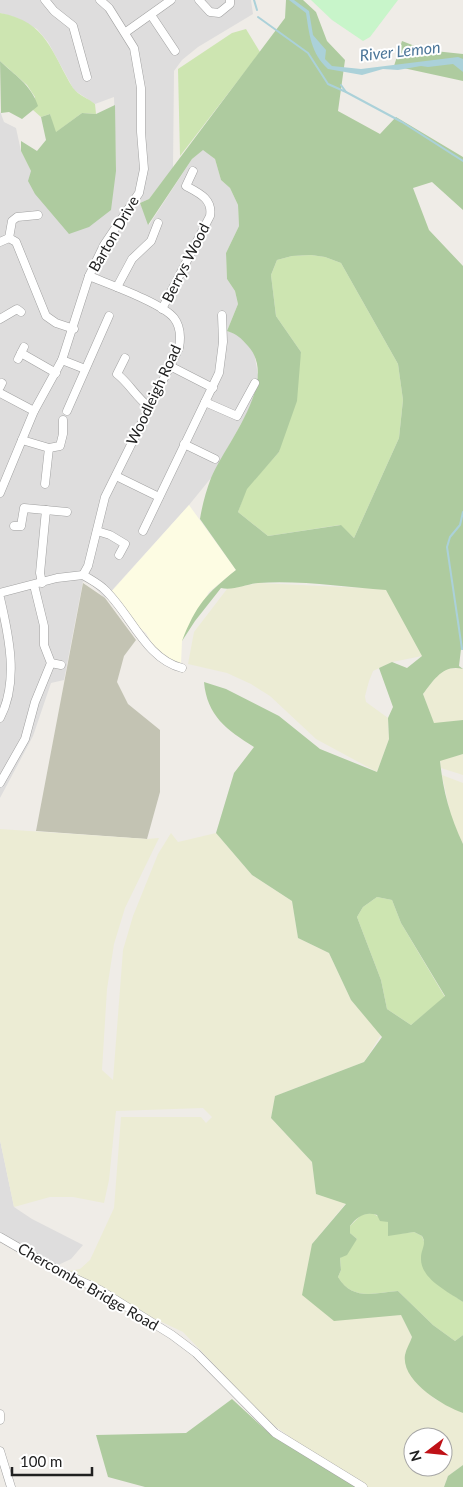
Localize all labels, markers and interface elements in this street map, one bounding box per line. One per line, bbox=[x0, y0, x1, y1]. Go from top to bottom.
water label: River Lemon bbox=[359, 37, 441, 64]
street label: Barton Drive bbox=[84, 192, 142, 275]
street label: Berrys Wood bbox=[158, 220, 213, 305]
street label: Woodleigh Road bbox=[122, 342, 184, 448]
street label: Chercombe Bridge Road bbox=[15, 1239, 162, 1334]
north arrow bbox=[403, 1427, 453, 1477]
scale bar bbox=[12, 1444, 92, 1476]
text: N bbox=[405, 1448, 425, 1463]
text: 100 m bbox=[20, 1452, 62, 1470]

